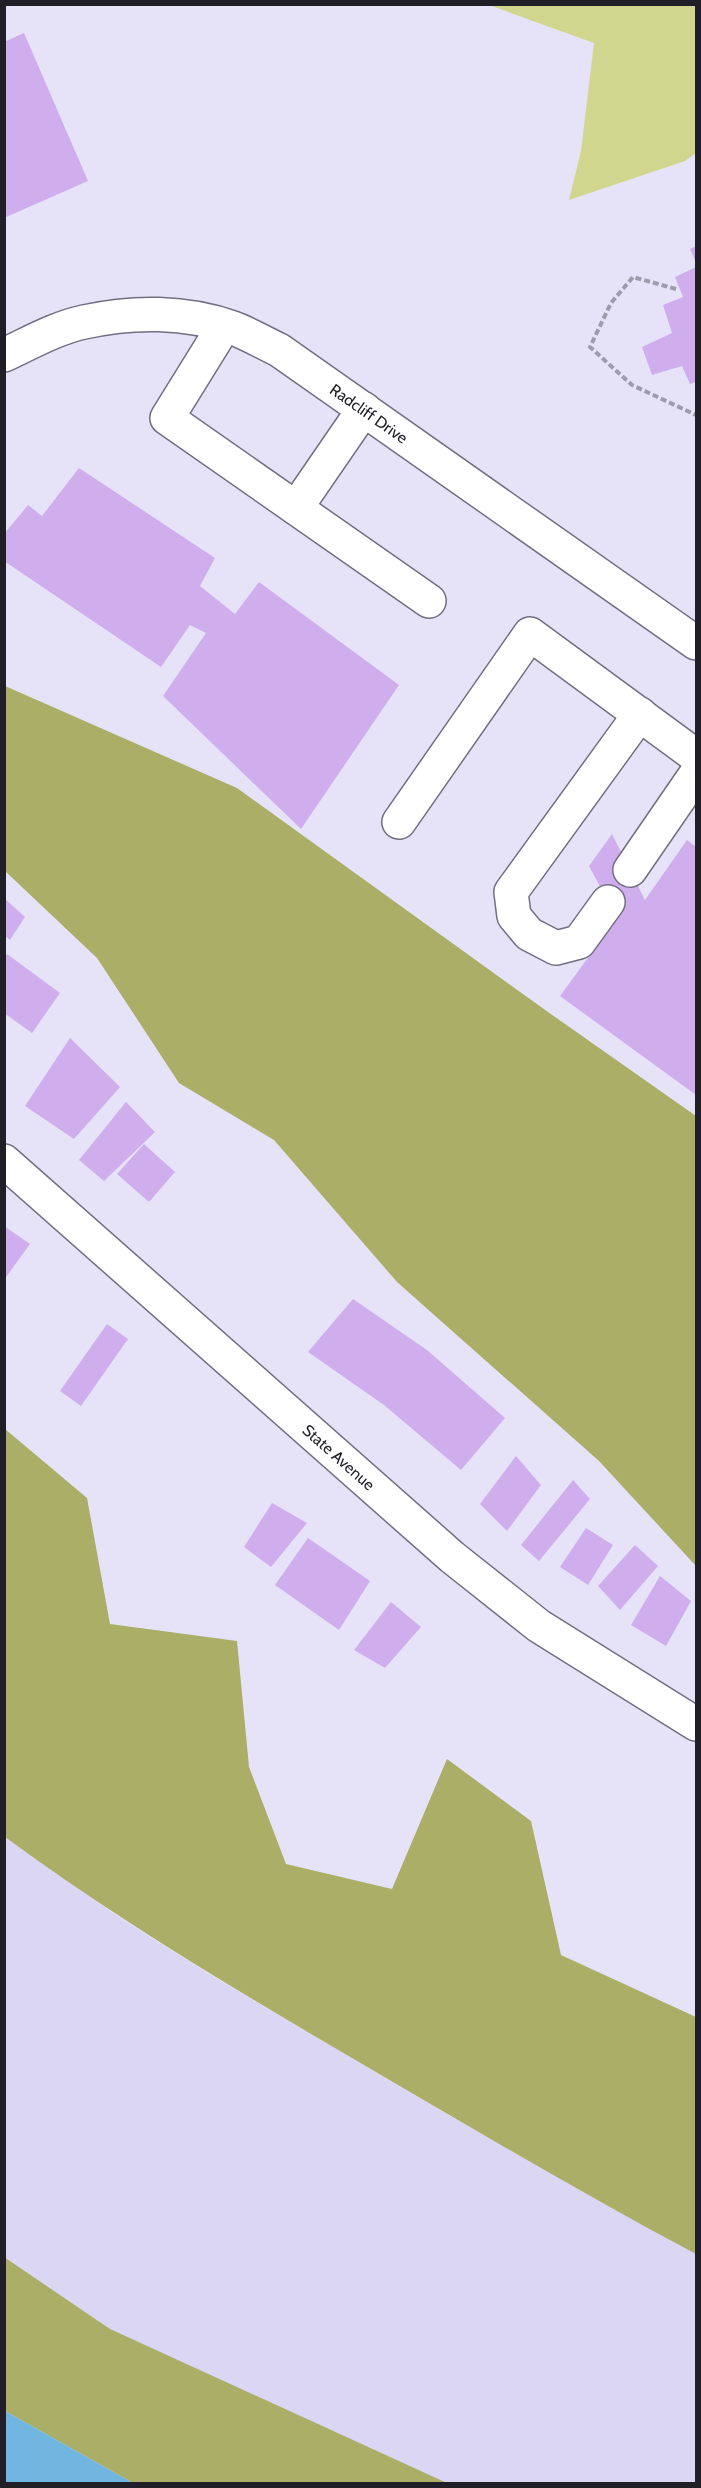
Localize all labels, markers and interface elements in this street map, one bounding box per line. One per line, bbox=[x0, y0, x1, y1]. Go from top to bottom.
street label: Radcliff Drive bbox=[326, 380, 411, 448]
street label: State Avenue bbox=[299, 1421, 379, 1494]

